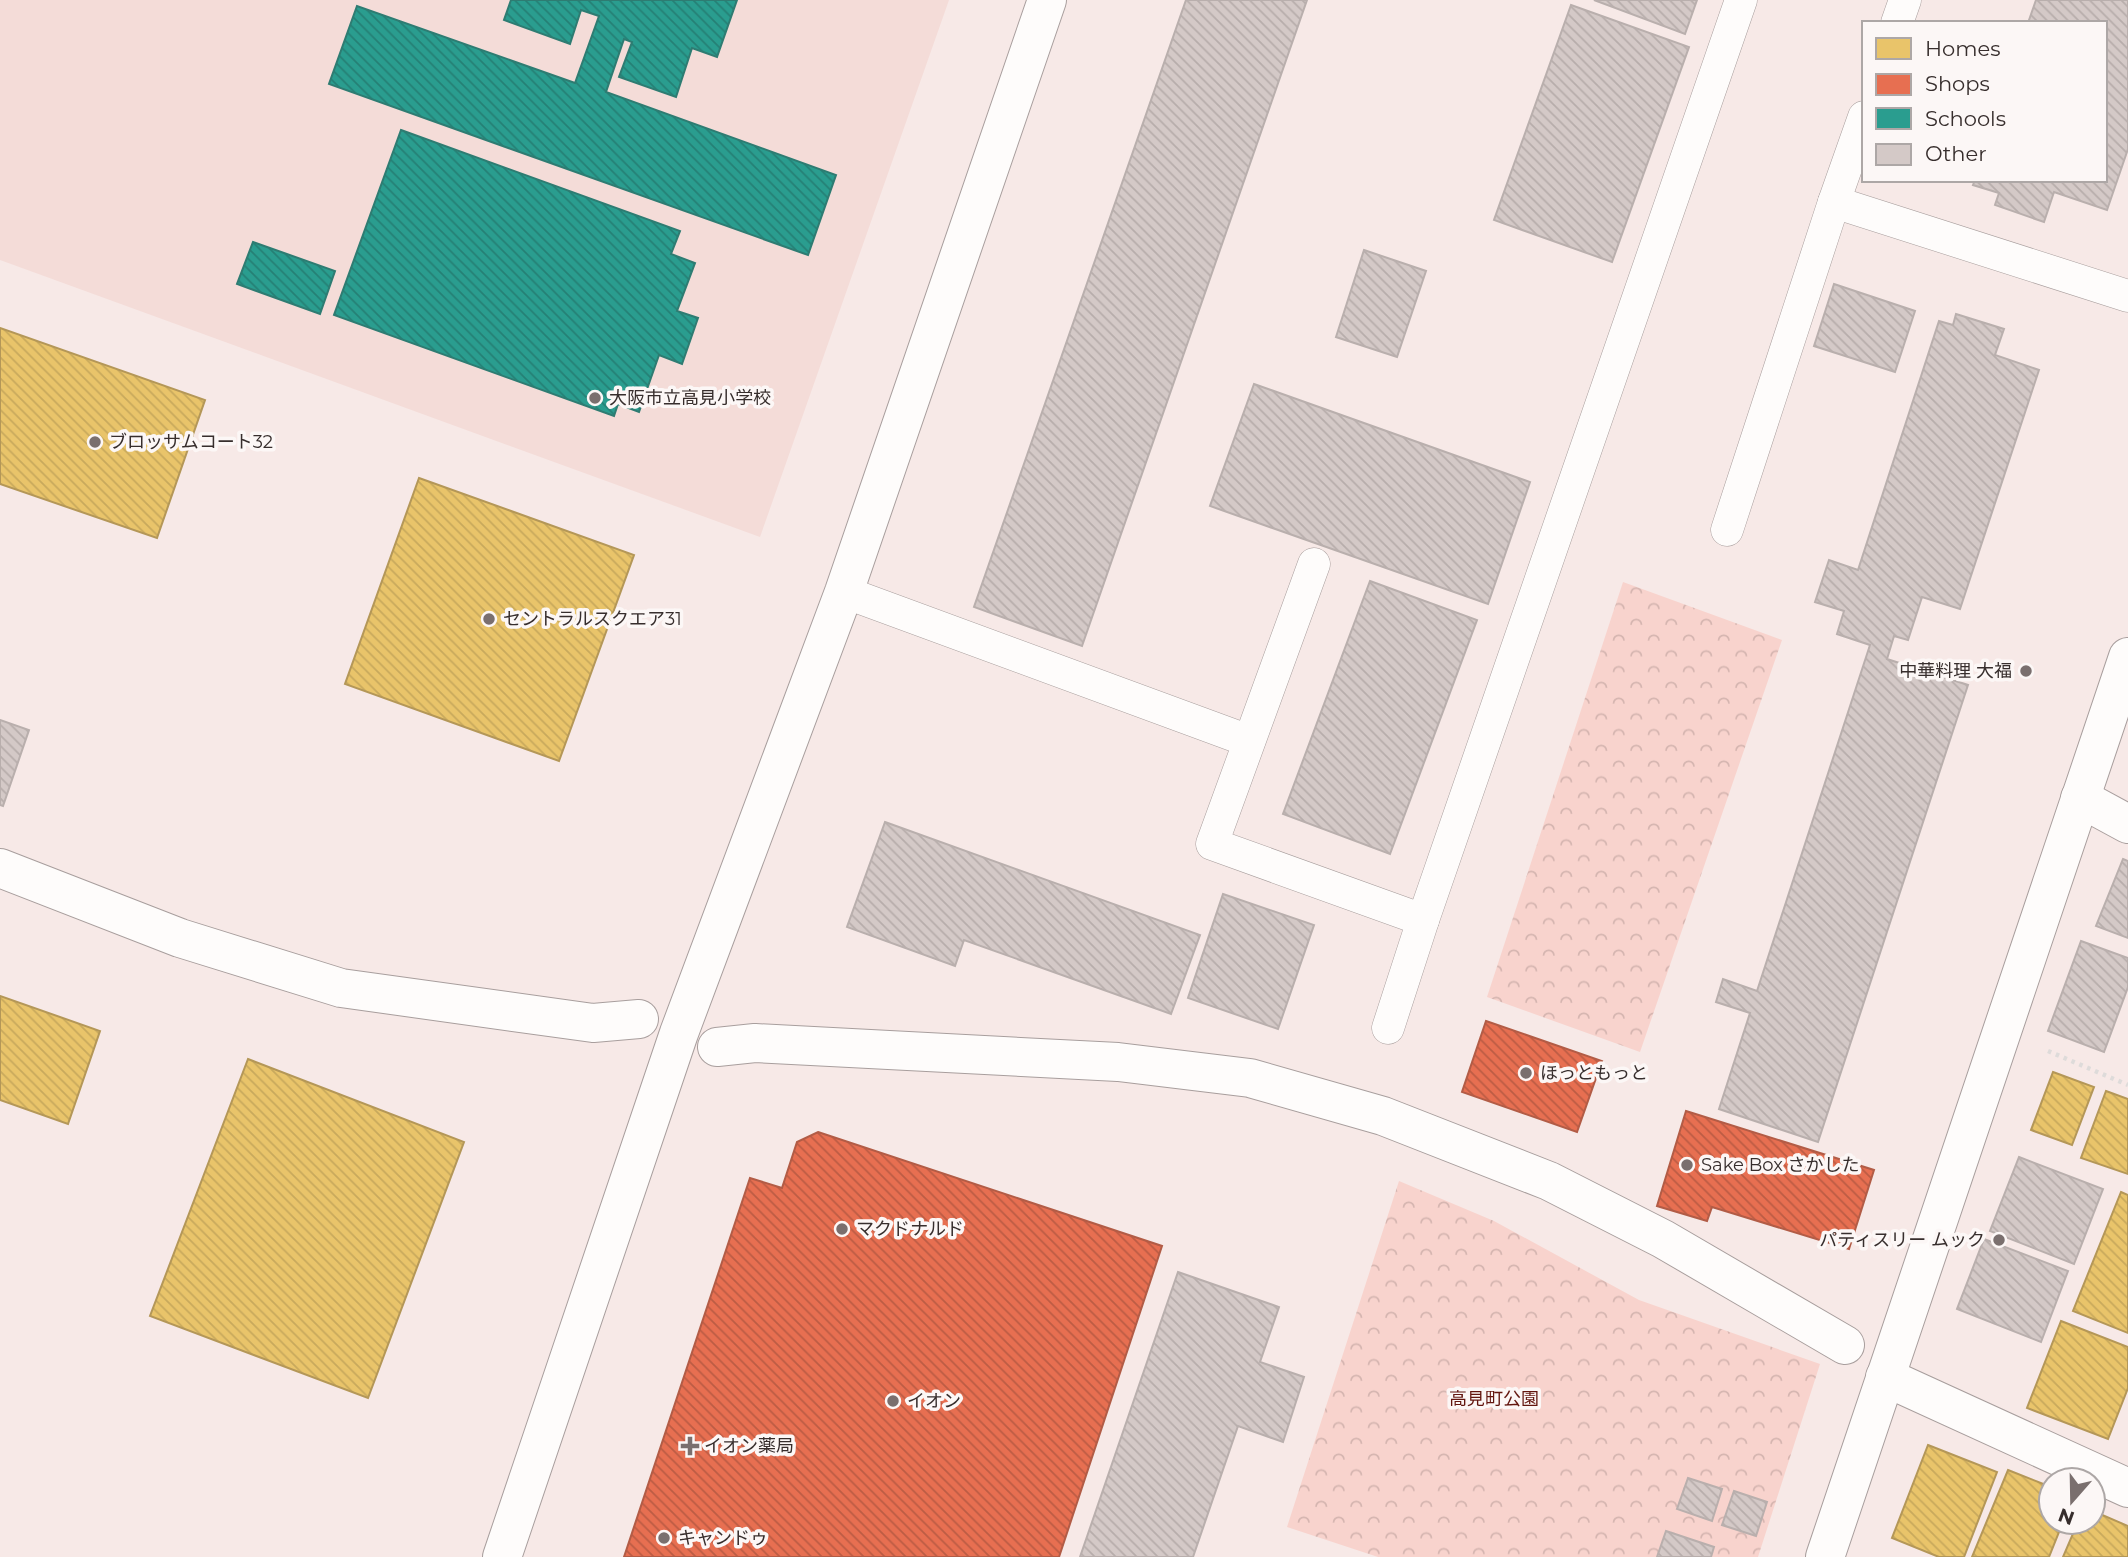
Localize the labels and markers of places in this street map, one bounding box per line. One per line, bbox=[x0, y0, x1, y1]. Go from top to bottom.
place label: 大阪市立高見小学校 bbox=[609, 387, 771, 409]
marker: 大阪市立高見小学校 bbox=[587, 390, 603, 406]
place label: ブロッサムコート32 bbox=[109, 431, 273, 453]
marker: ブロッサムコート32 bbox=[87, 434, 103, 450]
place label: セントラルスクエア31 bbox=[503, 608, 682, 630]
marker: セントラルスクエア31 bbox=[481, 611, 497, 627]
place label: 中華料理 大福 bbox=[1899, 660, 2012, 682]
marker: 中華料理 大福 bbox=[2018, 663, 2034, 679]
place label: ほっともっと bbox=[1540, 1062, 1648, 1084]
marker: ほっともっと bbox=[1518, 1065, 1534, 1081]
place label: Sake Box さかした bbox=[1701, 1154, 1860, 1176]
marker: Sake Box さかした bbox=[1679, 1157, 1695, 1173]
place label: マクドナルド bbox=[856, 1218, 964, 1240]
marker: マクドナルド bbox=[834, 1221, 850, 1237]
place label: パティスリー ムック bbox=[1819, 1229, 1985, 1251]
marker: パティスリー ムック bbox=[1991, 1232, 2007, 1248]
place label: イオン bbox=[907, 1390, 961, 1412]
marker: イオン bbox=[885, 1393, 901, 1409]
place label: イオン薬局 bbox=[704, 1435, 794, 1457]
marker: イオン薬局 bbox=[682, 1438, 698, 1454]
place label: キャンドゥ bbox=[678, 1527, 768, 1549]
marker: キャンドゥ bbox=[656, 1530, 672, 1546]

